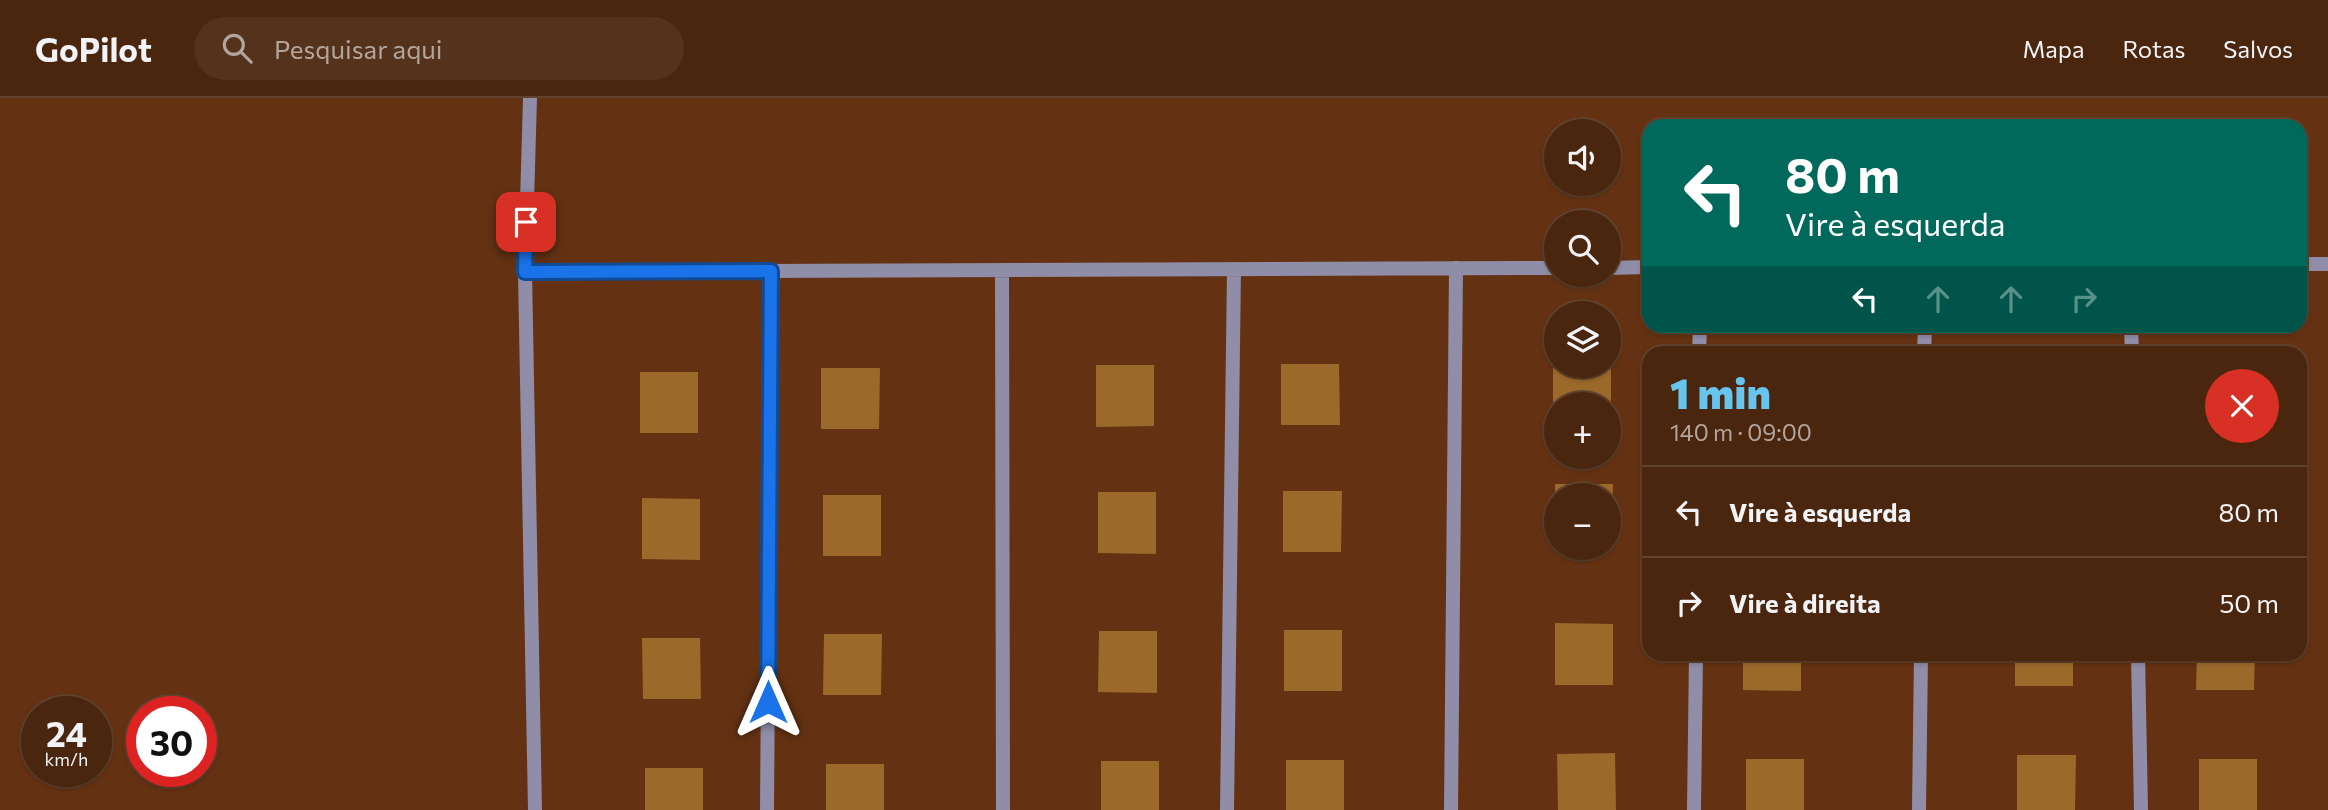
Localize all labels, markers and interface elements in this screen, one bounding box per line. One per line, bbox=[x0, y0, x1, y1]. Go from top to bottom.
search box bbox=[194, 17, 684, 80]
text: GoPilot bbox=[35, 28, 152, 69]
icon: search bbox=[218, 29, 256, 67]
text: Pesquisar aqui bbox=[274, 33, 443, 64]
text: Mapa bbox=[2023, 34, 2085, 63]
text: Rotas bbox=[2123, 34, 2185, 63]
text: Salvos bbox=[2223, 34, 2293, 63]
map controls bbox=[1544, 119, 1621, 560]
button: sound bbox=[1544, 119, 1621, 196]
text: 80 m bbox=[1785, 143, 1900, 203]
icon: left bbox=[1670, 147, 1761, 238]
pin bbox=[496, 192, 556, 252]
icon: arrive bbox=[507, 203, 545, 241]
text: Vire à esquerda bbox=[1785, 203, 2006, 243]
button: search bbox=[1544, 210, 1621, 287]
icon: left bbox=[1846, 280, 1884, 318]
icon: ahead bbox=[1919, 280, 1957, 318]
icon: ahead bbox=[1992, 280, 2030, 318]
icon: right bbox=[2065, 280, 2103, 318]
button: layers bbox=[1544, 301, 1621, 378]
text: 1 min bbox=[1670, 366, 1771, 418]
button: close bbox=[2205, 369, 2279, 443]
button: + bbox=[1544, 392, 1621, 469]
text: 140 m · 09:00 bbox=[1670, 418, 1812, 446]
button: − bbox=[1544, 483, 1621, 560]
icon: left bbox=[1670, 493, 1708, 531]
text: Vire à esquerda bbox=[1729, 496, 1911, 527]
text: 80 m bbox=[2219, 496, 2279, 527]
icon: right bbox=[1670, 584, 1708, 622]
text: Vire à direita bbox=[1729, 587, 1881, 618]
text: 50 m bbox=[2219, 587, 2279, 618]
position arrow bbox=[731, 665, 805, 739]
speed limit sign: 30 bbox=[126, 696, 217, 787]
text: 24 bbox=[46, 711, 87, 754]
text: km/h bbox=[45, 748, 88, 770]

